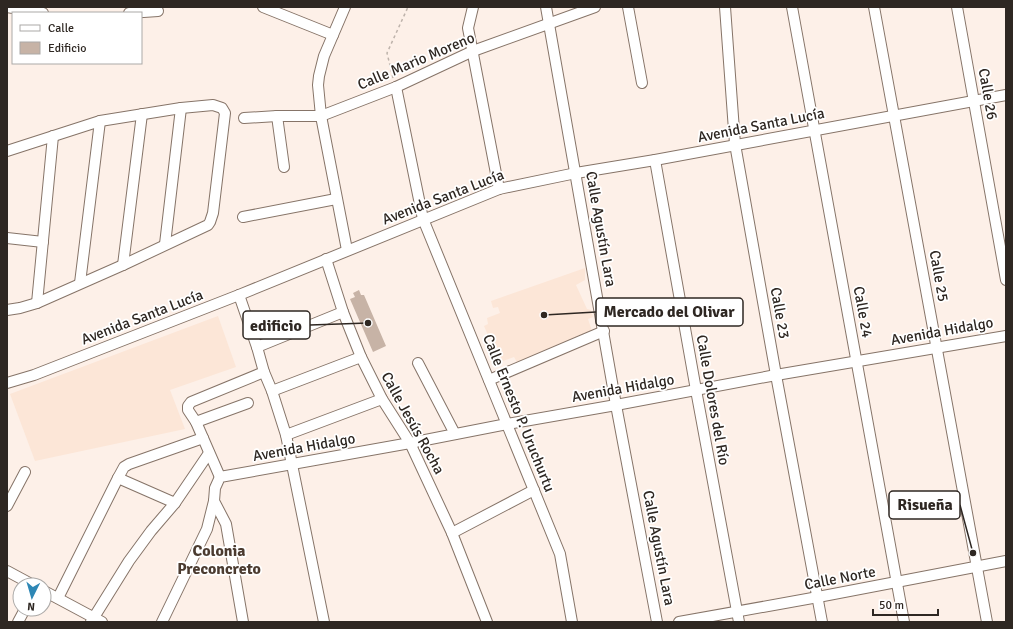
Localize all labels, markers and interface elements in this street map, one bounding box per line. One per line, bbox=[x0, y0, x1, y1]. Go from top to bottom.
legend bbox=[12, 12, 142, 64]
text: Calle bbox=[48, 21, 74, 36]
street label: Calle Mario Moreno bbox=[355, 28, 477, 94]
text: Edificio bbox=[48, 41, 86, 56]
street label: Calle 26 bbox=[975, 67, 1001, 121]
street label: Avenida Santa Lucía bbox=[696, 104, 826, 146]
street label: Avenida Santa Lucía bbox=[380, 165, 506, 229]
street label: Calle Agustín Lara bbox=[582, 170, 620, 288]
street label: Calle 25 bbox=[926, 249, 952, 303]
street label: Avenida Santa Lucía bbox=[79, 285, 205, 349]
street label: Calle 24 bbox=[850, 285, 876, 339]
street label: Calle 23 bbox=[767, 286, 793, 340]
callout: Mercado del Olivar bbox=[596, 298, 743, 326]
text: Mercado del Olivar bbox=[603, 302, 735, 322]
callout: edificio bbox=[243, 311, 310, 339]
street label: Avenida Hidalgo bbox=[889, 313, 995, 349]
text: edificio bbox=[250, 316, 302, 336]
street label: Calle Ernesto P. Uruchurtu bbox=[479, 331, 559, 495]
street label: Calle Dolores del Río bbox=[693, 333, 733, 467]
street label: Calle Jesús Rocha bbox=[377, 369, 449, 477]
street label: Avenida Hidalgo bbox=[570, 370, 676, 406]
street label: Avenida Hidalgo bbox=[251, 429, 357, 465]
street label: Calle Agustín Lara bbox=[639, 489, 679, 607]
callout: Risueña bbox=[889, 491, 960, 519]
text: Risueña bbox=[897, 495, 953, 515]
district label: Colonia Preconcreto bbox=[177, 541, 261, 579]
street label: Calle Norte bbox=[803, 562, 877, 594]
north arrow bbox=[12, 577, 52, 617]
scale bar bbox=[873, 591, 938, 617]
text: 50 m bbox=[879, 598, 904, 613]
text: N bbox=[27, 600, 36, 613]

